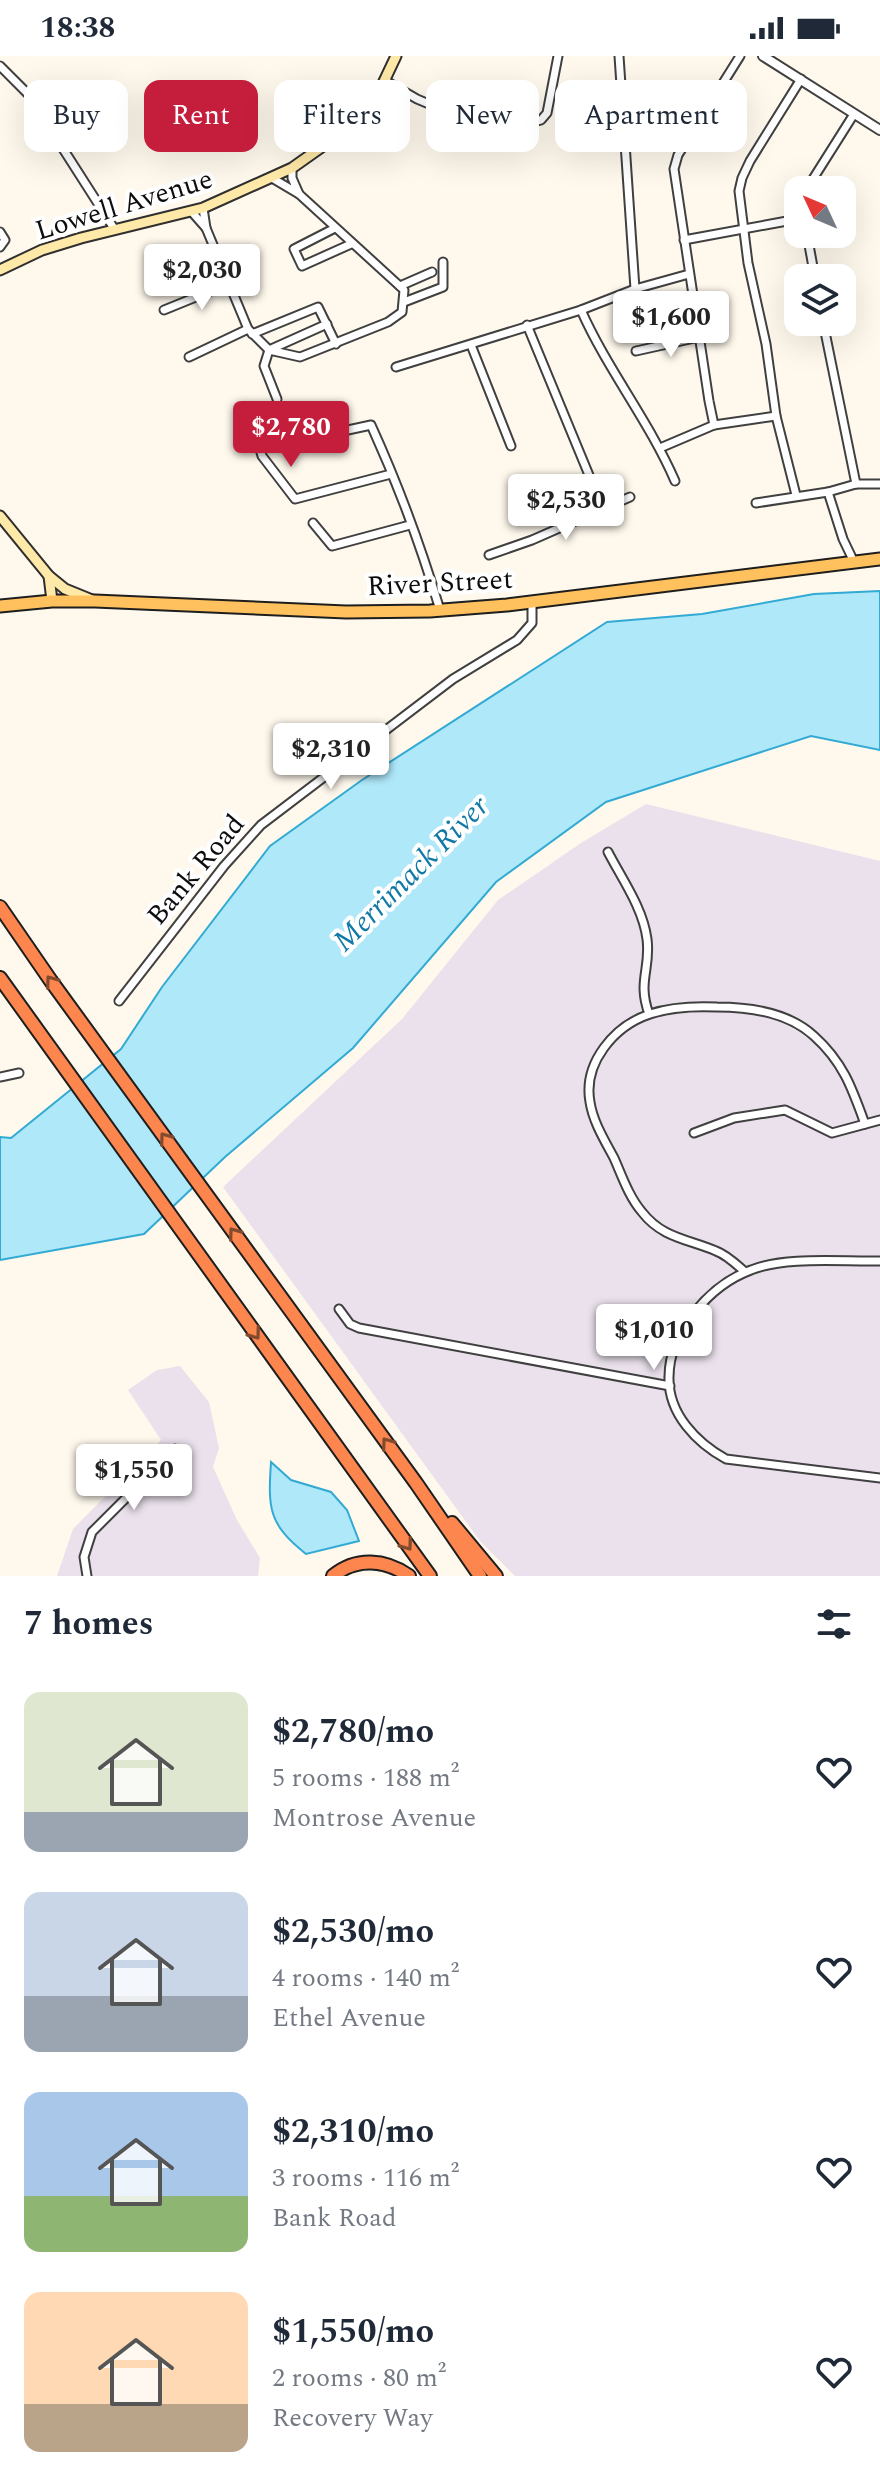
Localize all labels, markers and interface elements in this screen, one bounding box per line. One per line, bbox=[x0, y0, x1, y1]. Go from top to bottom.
text: 18:38 bbox=[40, 5, 115, 51]
chip: Buy bbox=[24, 80, 128, 152]
chip: Rent bbox=[144, 80, 258, 152]
chip: Filters bbox=[274, 80, 410, 152]
chip: New bbox=[426, 80, 539, 152]
chip: Apartment bbox=[555, 80, 747, 152]
street label: Lowell Avenue bbox=[30, 158, 218, 252]
north arrow bbox=[784, 176, 856, 248]
map controls bbox=[784, 176, 856, 336]
pin: $2,030 bbox=[137, 244, 267, 312]
text: $2,030 bbox=[162, 250, 242, 290]
button: layers bbox=[784, 264, 856, 336]
pin: $1,600 bbox=[606, 291, 736, 359]
text: $1,600 bbox=[631, 297, 711, 337]
pin: $2,780 bbox=[226, 401, 356, 469]
text: $2,780 bbox=[251, 407, 331, 447]
pin: $2,530 bbox=[501, 474, 631, 542]
text: $2,530 bbox=[526, 480, 606, 520]
street label: River Street bbox=[366, 558, 514, 608]
pin: $2,310 bbox=[266, 723, 396, 791]
text: $2,310 bbox=[291, 729, 371, 769]
water label: Merrimack River bbox=[322, 785, 500, 963]
street label: Bank Road bbox=[136, 805, 256, 935]
one-way arrow bbox=[46, 975, 60, 989]
one-way arrow bbox=[160, 1132, 175, 1147]
one-way arrow bbox=[229, 1227, 244, 1242]
pin: $1,010 bbox=[589, 1304, 719, 1372]
text: $1,010 bbox=[614, 1310, 694, 1350]
one-way arrow bbox=[246, 1325, 260, 1339]
one-way arrow bbox=[382, 1438, 397, 1452]
pin: $1,550 bbox=[69, 1444, 199, 1512]
text: $1,550 bbox=[94, 1450, 174, 1490]
one-way arrow bbox=[397, 1536, 412, 1550]
text: 7 homes bbox=[24, 1598, 154, 1650]
icon: filters bbox=[812, 1602, 856, 1646]
text: $2,780/mo bbox=[272, 1706, 434, 1758]
icon: home bbox=[88, 1724, 184, 1820]
icon: heart bbox=[812, 1750, 856, 1794]
text: 5 rooms · 188 m² bbox=[272, 1758, 459, 1798]
text: Montrose Avenue bbox=[272, 1798, 476, 1838]
text: $2,530/mo bbox=[272, 1906, 434, 1958]
icon: home bbox=[88, 1924, 184, 2020]
icon: heart bbox=[812, 1950, 856, 1994]
text: 4 rooms · 140 m² bbox=[272, 1958, 459, 1998]
text: Ethel Avenue bbox=[272, 1998, 426, 2038]
text: $2,310/mo bbox=[272, 2106, 434, 2158]
icon: home bbox=[88, 2124, 184, 2220]
icon: heart bbox=[812, 2150, 856, 2194]
text: 3 rooms · 116 m² bbox=[272, 2158, 459, 2198]
text: Bank Road bbox=[272, 2198, 397, 2238]
text: $1,550/mo bbox=[272, 2306, 434, 2358]
icon: home bbox=[88, 2324, 184, 2420]
icon: heart bbox=[812, 2350, 856, 2394]
text: 2 rooms · 80 m² bbox=[272, 2358, 446, 2398]
text: Recovery Way bbox=[272, 2398, 433, 2438]

